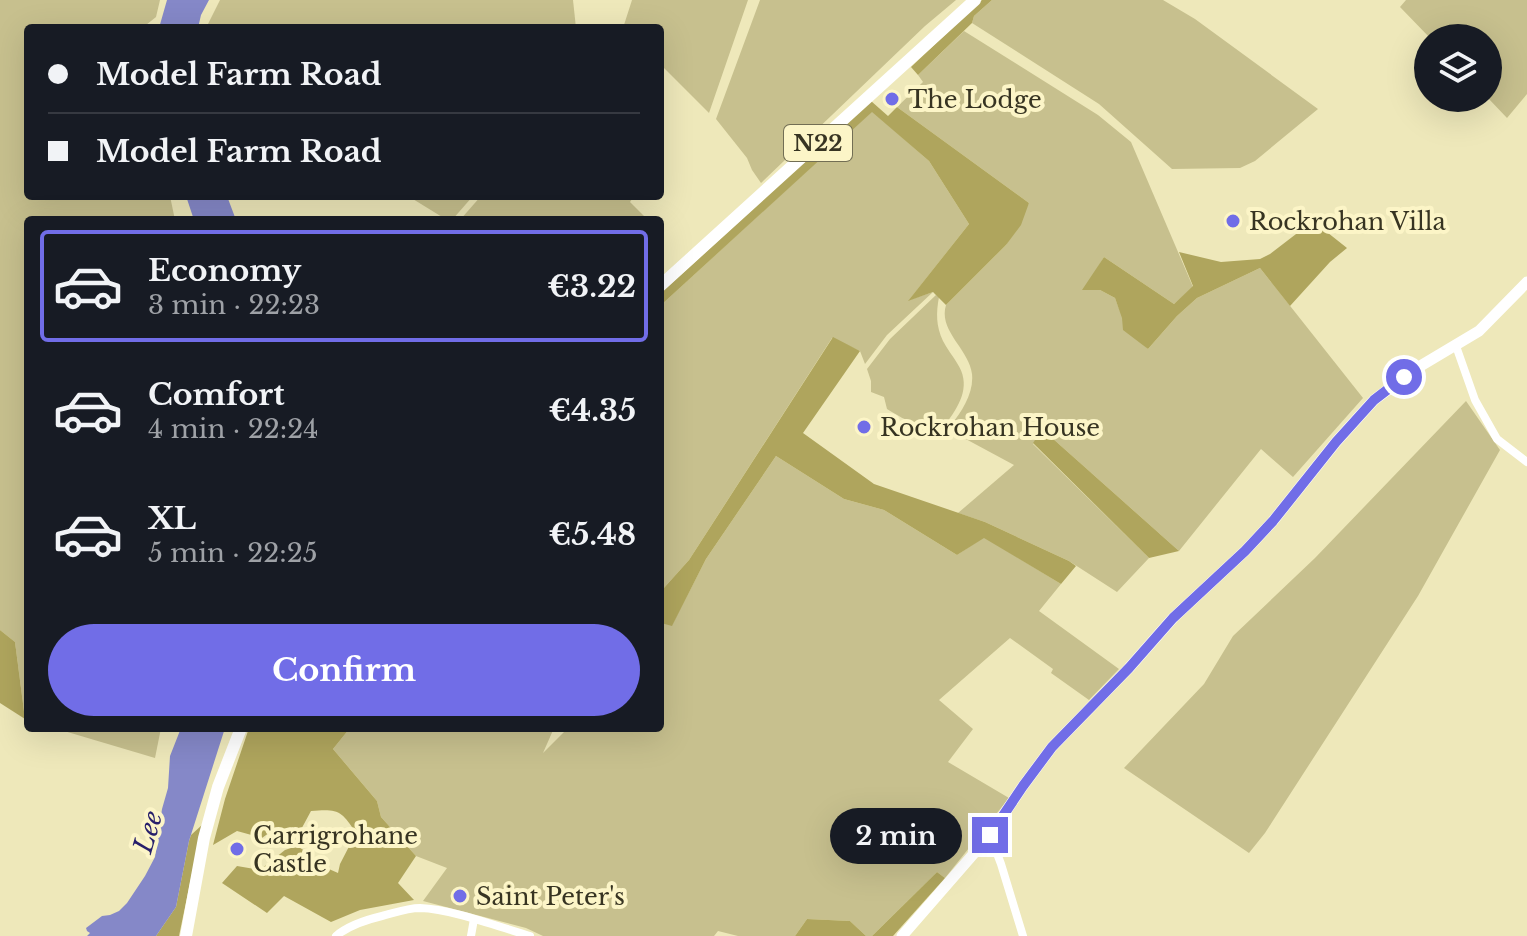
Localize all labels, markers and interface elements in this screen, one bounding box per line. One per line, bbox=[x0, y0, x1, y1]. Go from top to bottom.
map controls bbox=[1414, 24, 1502, 112]
button: layers bbox=[1414, 24, 1502, 112]
text: Model Farm Road bbox=[96, 56, 382, 93]
place label: The Lodge bbox=[908, 85, 1042, 114]
marker: The Lodge bbox=[883, 90, 901, 108]
road number: N22 bbox=[784, 125, 852, 161]
text: Model Farm Road bbox=[96, 133, 382, 170]
place label: Rockrohan Villa bbox=[1249, 207, 1447, 236]
marker: Rockrohan Villa bbox=[1224, 212, 1242, 230]
icon: car bbox=[52, 250, 124, 322]
text: Economy bbox=[148, 252, 301, 289]
text: €3.22 bbox=[547, 268, 636, 305]
text: 3 min · 22:23 bbox=[148, 289, 320, 321]
route start bbox=[1386, 359, 1422, 395]
icon: car bbox=[52, 374, 124, 446]
text: Comfort bbox=[148, 376, 285, 413]
text: €4.35 bbox=[548, 392, 636, 429]
text: 4 min · 22:24 bbox=[148, 413, 318, 445]
place label: Rockrohan House bbox=[880, 413, 1100, 442]
marker: Rockrohan House bbox=[855, 418, 873, 436]
icon: car bbox=[52, 498, 124, 570]
text: XL bbox=[148, 500, 196, 537]
text: €5.48 bbox=[549, 516, 636, 553]
text: 5 min · 22:25 bbox=[148, 537, 317, 569]
button: Confirm bbox=[48, 624, 640, 716]
water label: Lee bbox=[127, 807, 169, 858]
callout: 2 min bbox=[830, 807, 962, 863]
route end bbox=[972, 817, 1008, 853]
text: 2 min bbox=[856, 820, 936, 852]
place label: Carrigrohane Castle bbox=[253, 821, 418, 878]
marker: Carrigrohane Castle bbox=[228, 840, 246, 858]
place label: Saint Peter's bbox=[476, 882, 625, 911]
marker: Saint Peter's bbox=[451, 887, 469, 905]

